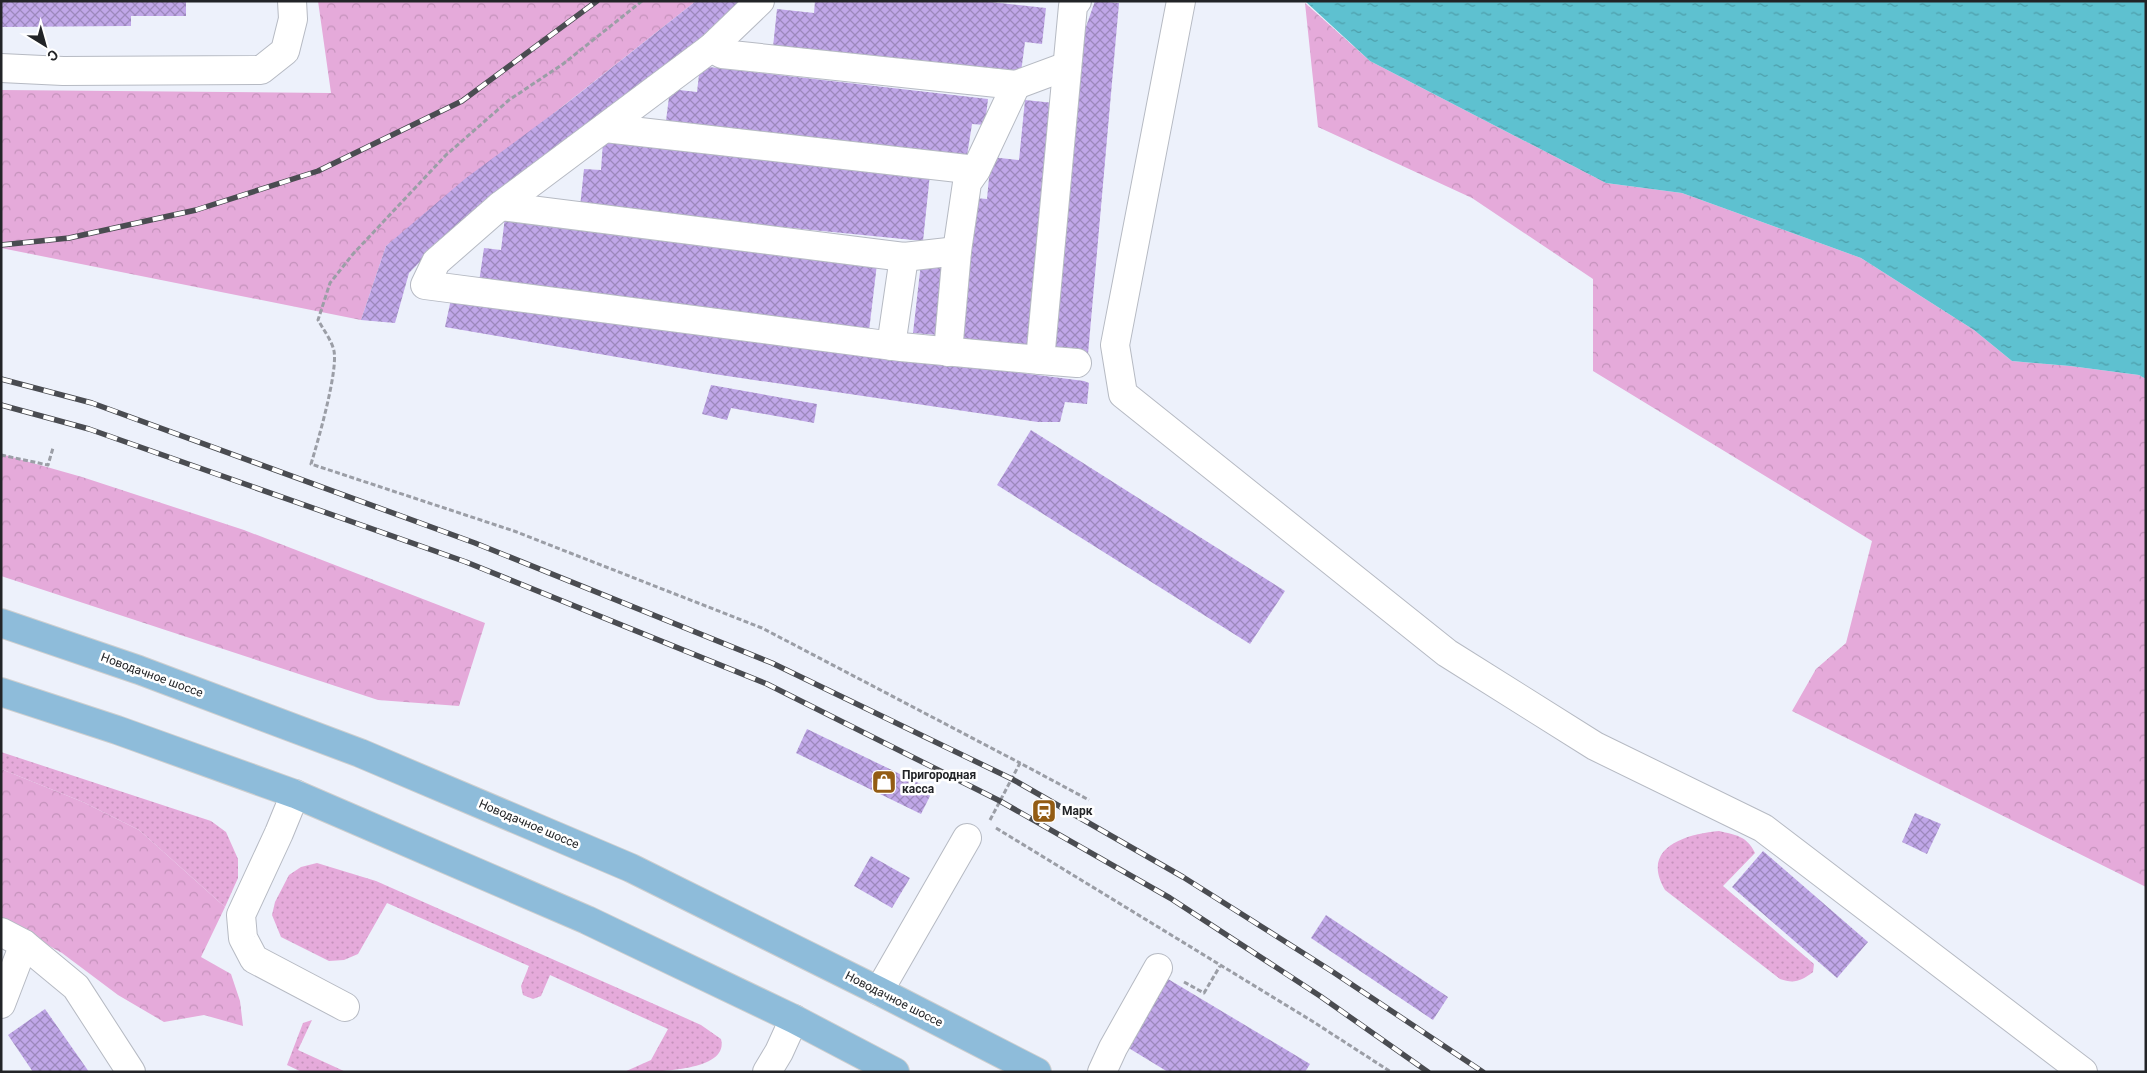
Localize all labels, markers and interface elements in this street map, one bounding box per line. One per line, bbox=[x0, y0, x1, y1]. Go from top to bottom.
north arrow bbox=[20, 20, 70, 70]
text: С bbox=[44, 46, 61, 65]
street label: Новодачное шоссе bbox=[99, 650, 205, 700]
place label: Пригородная касса bbox=[902, 768, 976, 796]
shop icon: Пригородная касса bbox=[871, 769, 897, 795]
street label: Новодачное шоссе bbox=[477, 797, 581, 851]
station icon: Марк bbox=[1031, 798, 1057, 824]
place label: Марк bbox=[1062, 804, 1093, 818]
street label: Новодачное шоссе bbox=[843, 968, 945, 1030]

